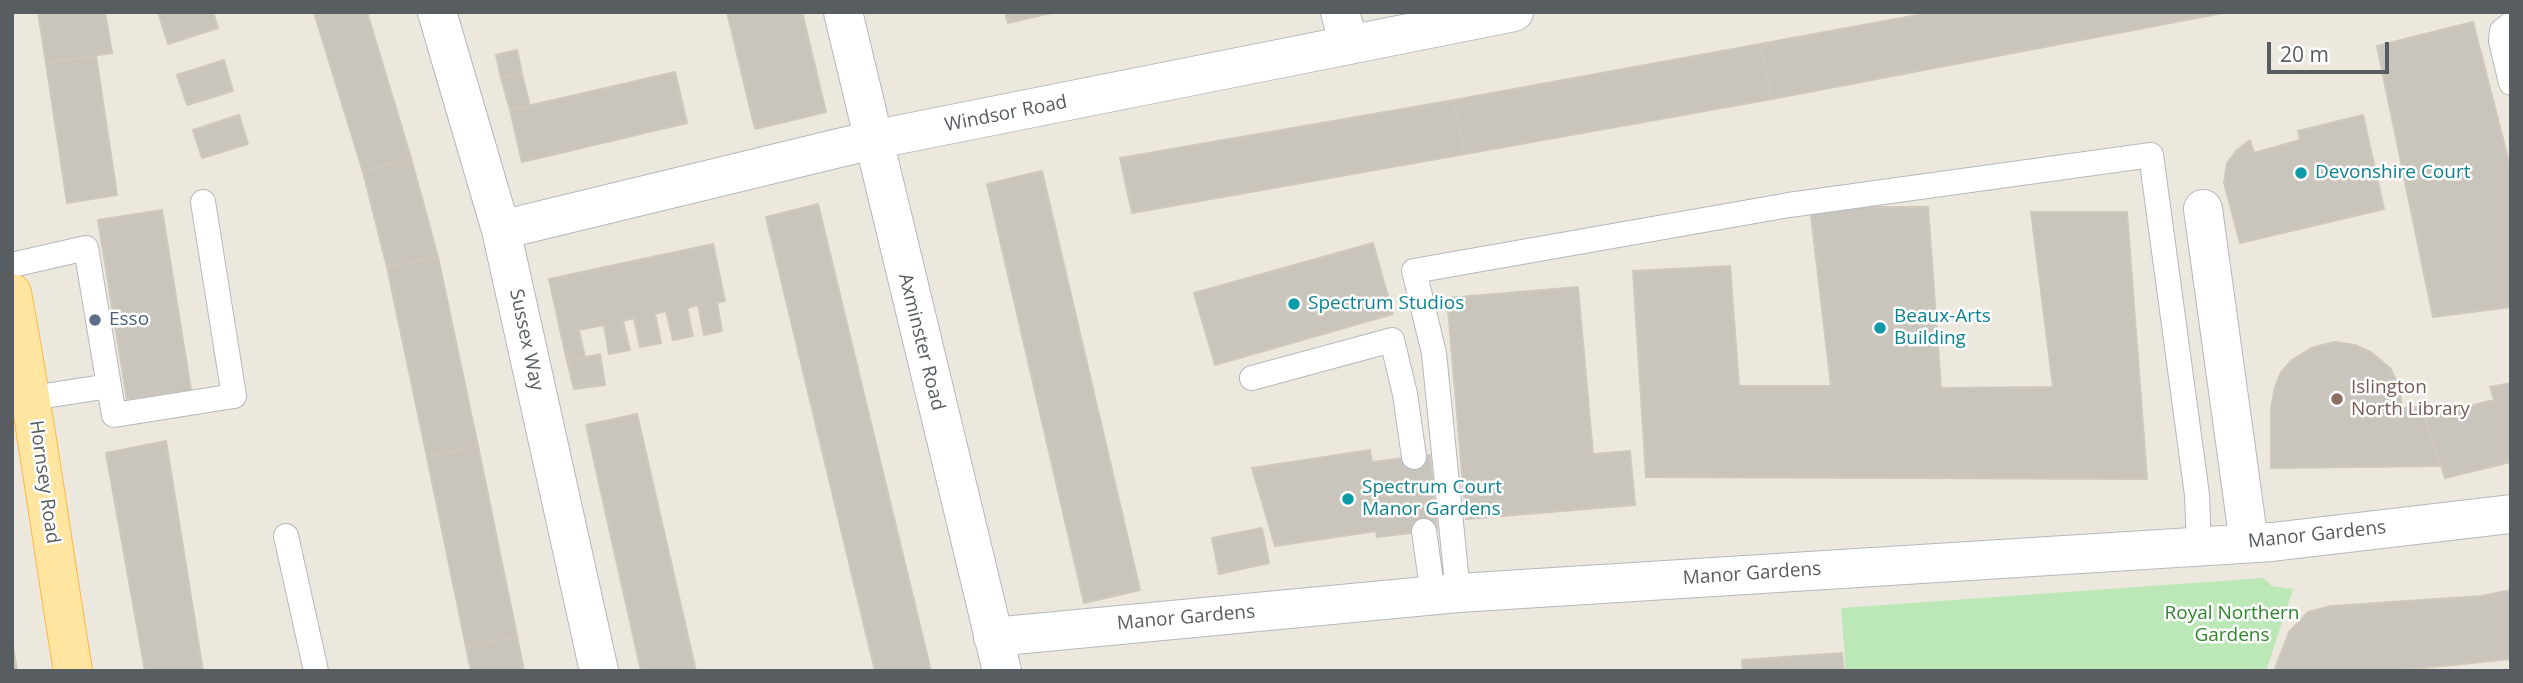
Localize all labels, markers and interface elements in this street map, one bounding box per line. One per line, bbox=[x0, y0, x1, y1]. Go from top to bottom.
scale bar bbox=[2271, 28, 2394, 72]
text: 20 m bbox=[2280, 40, 2329, 68]
street label: Windsor Road bbox=[943, 91, 1069, 137]
place label: Devonshire Court bbox=[2315, 162, 2470, 184]
marker: Devonshire Court bbox=[2293, 165, 2309, 181]
street label: Axminster Road bbox=[893, 271, 949, 413]
street label: Sussex Way bbox=[504, 287, 548, 393]
place label: Spectrum Studios bbox=[1308, 293, 1464, 315]
marker: Spectrum Studios bbox=[1286, 296, 1302, 312]
place label: Beaux-Arts Building bbox=[1894, 306, 1991, 350]
place label: Esso bbox=[109, 309, 149, 331]
marker: Esso bbox=[87, 312, 103, 328]
marker: Beaux-Arts Building bbox=[1872, 320, 1888, 336]
place label: Islington North Library bbox=[2351, 377, 2470, 421]
marker: Islington North Library bbox=[2329, 391, 2345, 407]
street label: Hornsey Road bbox=[24, 419, 64, 545]
place label: Spectrum Court Manor Gardens bbox=[1362, 477, 1502, 521]
marker: Spectrum Court Manor Gardens bbox=[1340, 491, 1356, 507]
street label: Manor Gardens bbox=[2247, 516, 2387, 554]
street label: Manor Gardens bbox=[1682, 558, 1822, 590]
street label: Manor Gardens bbox=[1116, 601, 1256, 635]
park label: Royal Northern Gardens bbox=[2165, 603, 2299, 647]

